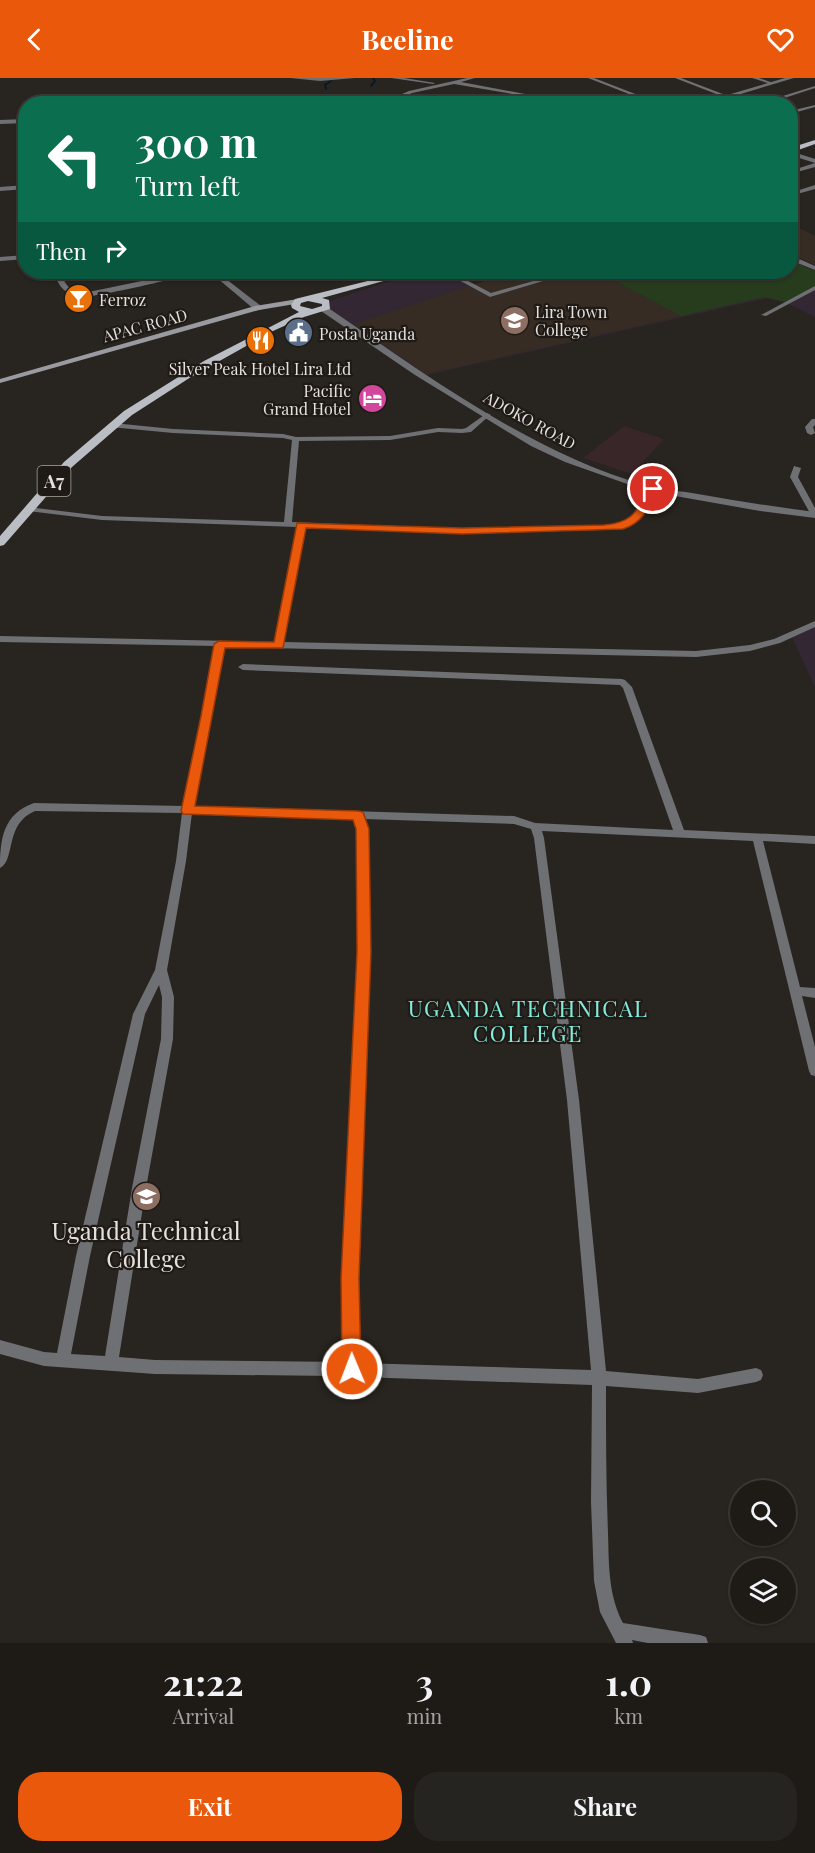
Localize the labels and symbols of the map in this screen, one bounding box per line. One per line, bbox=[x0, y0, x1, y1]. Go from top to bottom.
bar icon: Ferroz bbox=[62, 283, 94, 315]
place label: Ferroz bbox=[99, 289, 147, 310]
place label: Lira Town College bbox=[535, 301, 608, 340]
street label: APAC ROAD bbox=[99, 304, 190, 347]
school or university icon: Lira Town College bbox=[498, 304, 530, 336]
public building icon: Posta Uganda bbox=[282, 317, 314, 349]
place label: Posta Uganda bbox=[319, 323, 415, 344]
restaurant icon: Silver Peak Hotel Lira Ltd bbox=[244, 324, 276, 356]
place label: Silver Peak Hotel Lira Ltd bbox=[169, 358, 351, 379]
place label: Pacific Grand Hotel bbox=[263, 380, 351, 419]
hotel icon: Pacific Grand Hotel bbox=[356, 383, 388, 415]
street label: ADOKO ROAD bbox=[479, 386, 580, 454]
pin bbox=[627, 463, 678, 514]
road number: A7 bbox=[38, 466, 70, 496]
district label: UGANDA TECHNICAL COLLEGE bbox=[408, 993, 648, 1048]
school or university icon: Uganda Technical College bbox=[130, 1181, 162, 1213]
place label: Uganda Technical College bbox=[51, 1214, 241, 1274]
position arrow bbox=[320, 1337, 384, 1401]

